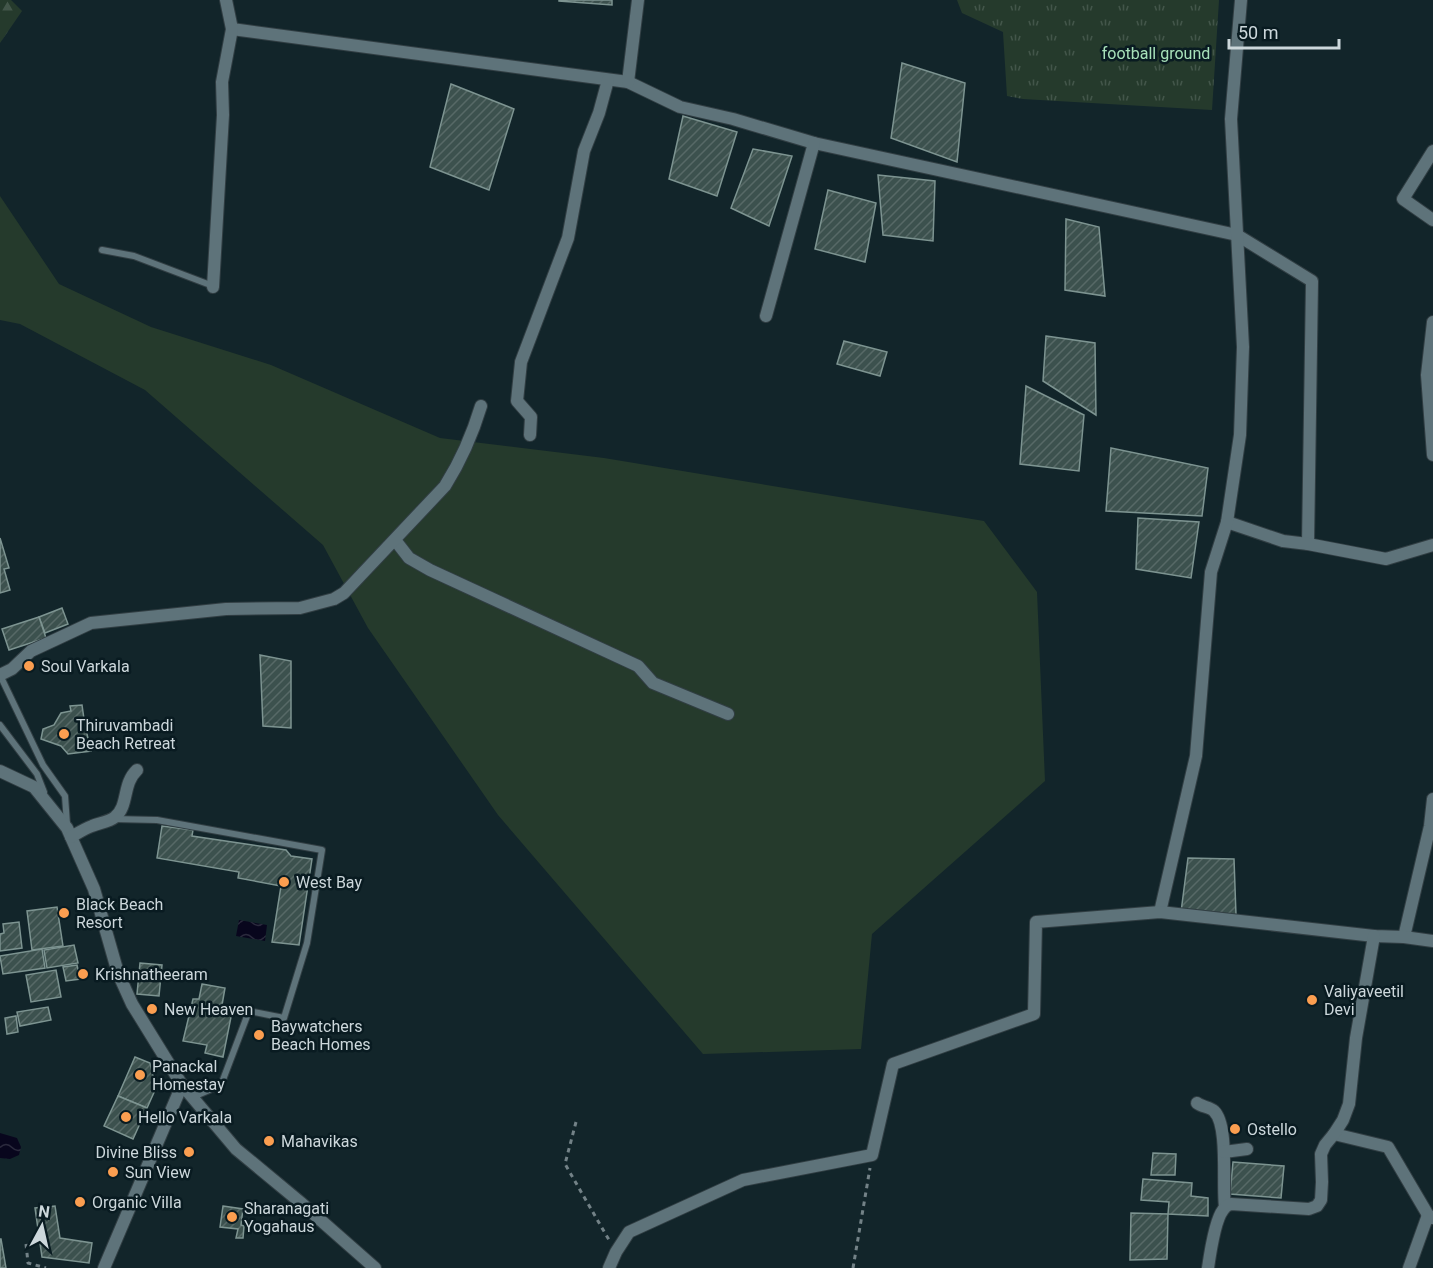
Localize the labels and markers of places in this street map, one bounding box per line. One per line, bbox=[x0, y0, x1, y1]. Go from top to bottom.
place label: Soul Varkala bbox=[41, 657, 130, 676]
marker: Soul Varkala bbox=[22, 659, 36, 673]
place label: Thiruvambadi Beach Retreat bbox=[76, 716, 176, 753]
marker: Thiruvambadi Beach Retreat bbox=[57, 727, 71, 741]
place label: West Bay bbox=[296, 873, 362, 892]
marker: West Bay bbox=[277, 875, 291, 889]
place label: Black Beach Resort bbox=[76, 895, 163, 932]
marker: Black Beach Resort bbox=[57, 906, 71, 920]
place label: Krishnatheeram bbox=[95, 965, 208, 984]
marker: Krishnatheeram bbox=[76, 967, 90, 981]
place label: Valiyaveetil Devi bbox=[1324, 982, 1404, 1019]
marker: Valiyaveetil Devi bbox=[1305, 993, 1319, 1007]
place label: New Heaven bbox=[164, 1000, 253, 1019]
marker: New Heaven bbox=[145, 1002, 159, 1016]
place label: Baywatchers Beach Homes bbox=[271, 1017, 371, 1054]
marker: Baywatchers Beach Homes bbox=[252, 1028, 266, 1042]
place label: Panackal Homestay bbox=[152, 1057, 225, 1094]
marker: Panackal Homestay bbox=[133, 1068, 147, 1082]
place label: Hello Varkala bbox=[138, 1108, 232, 1127]
marker: Hello Varkala bbox=[119, 1110, 133, 1124]
place label: Ostello bbox=[1247, 1120, 1297, 1139]
marker: Ostello bbox=[1228, 1122, 1242, 1136]
place label: Mahavikas bbox=[281, 1132, 358, 1151]
marker: Mahavikas bbox=[262, 1134, 276, 1148]
place label: Divine Bliss bbox=[95, 1143, 177, 1162]
marker: Divine Bliss bbox=[182, 1145, 196, 1159]
place label: Sun View bbox=[125, 1163, 191, 1182]
marker: Sun View bbox=[106, 1165, 120, 1179]
place label: Organic Villa bbox=[92, 1193, 182, 1212]
marker: Organic Villa bbox=[73, 1195, 87, 1209]
place label: Sharanagati Yogahaus bbox=[244, 1199, 329, 1236]
marker: Sharanagati Yogahaus bbox=[225, 1210, 239, 1224]

